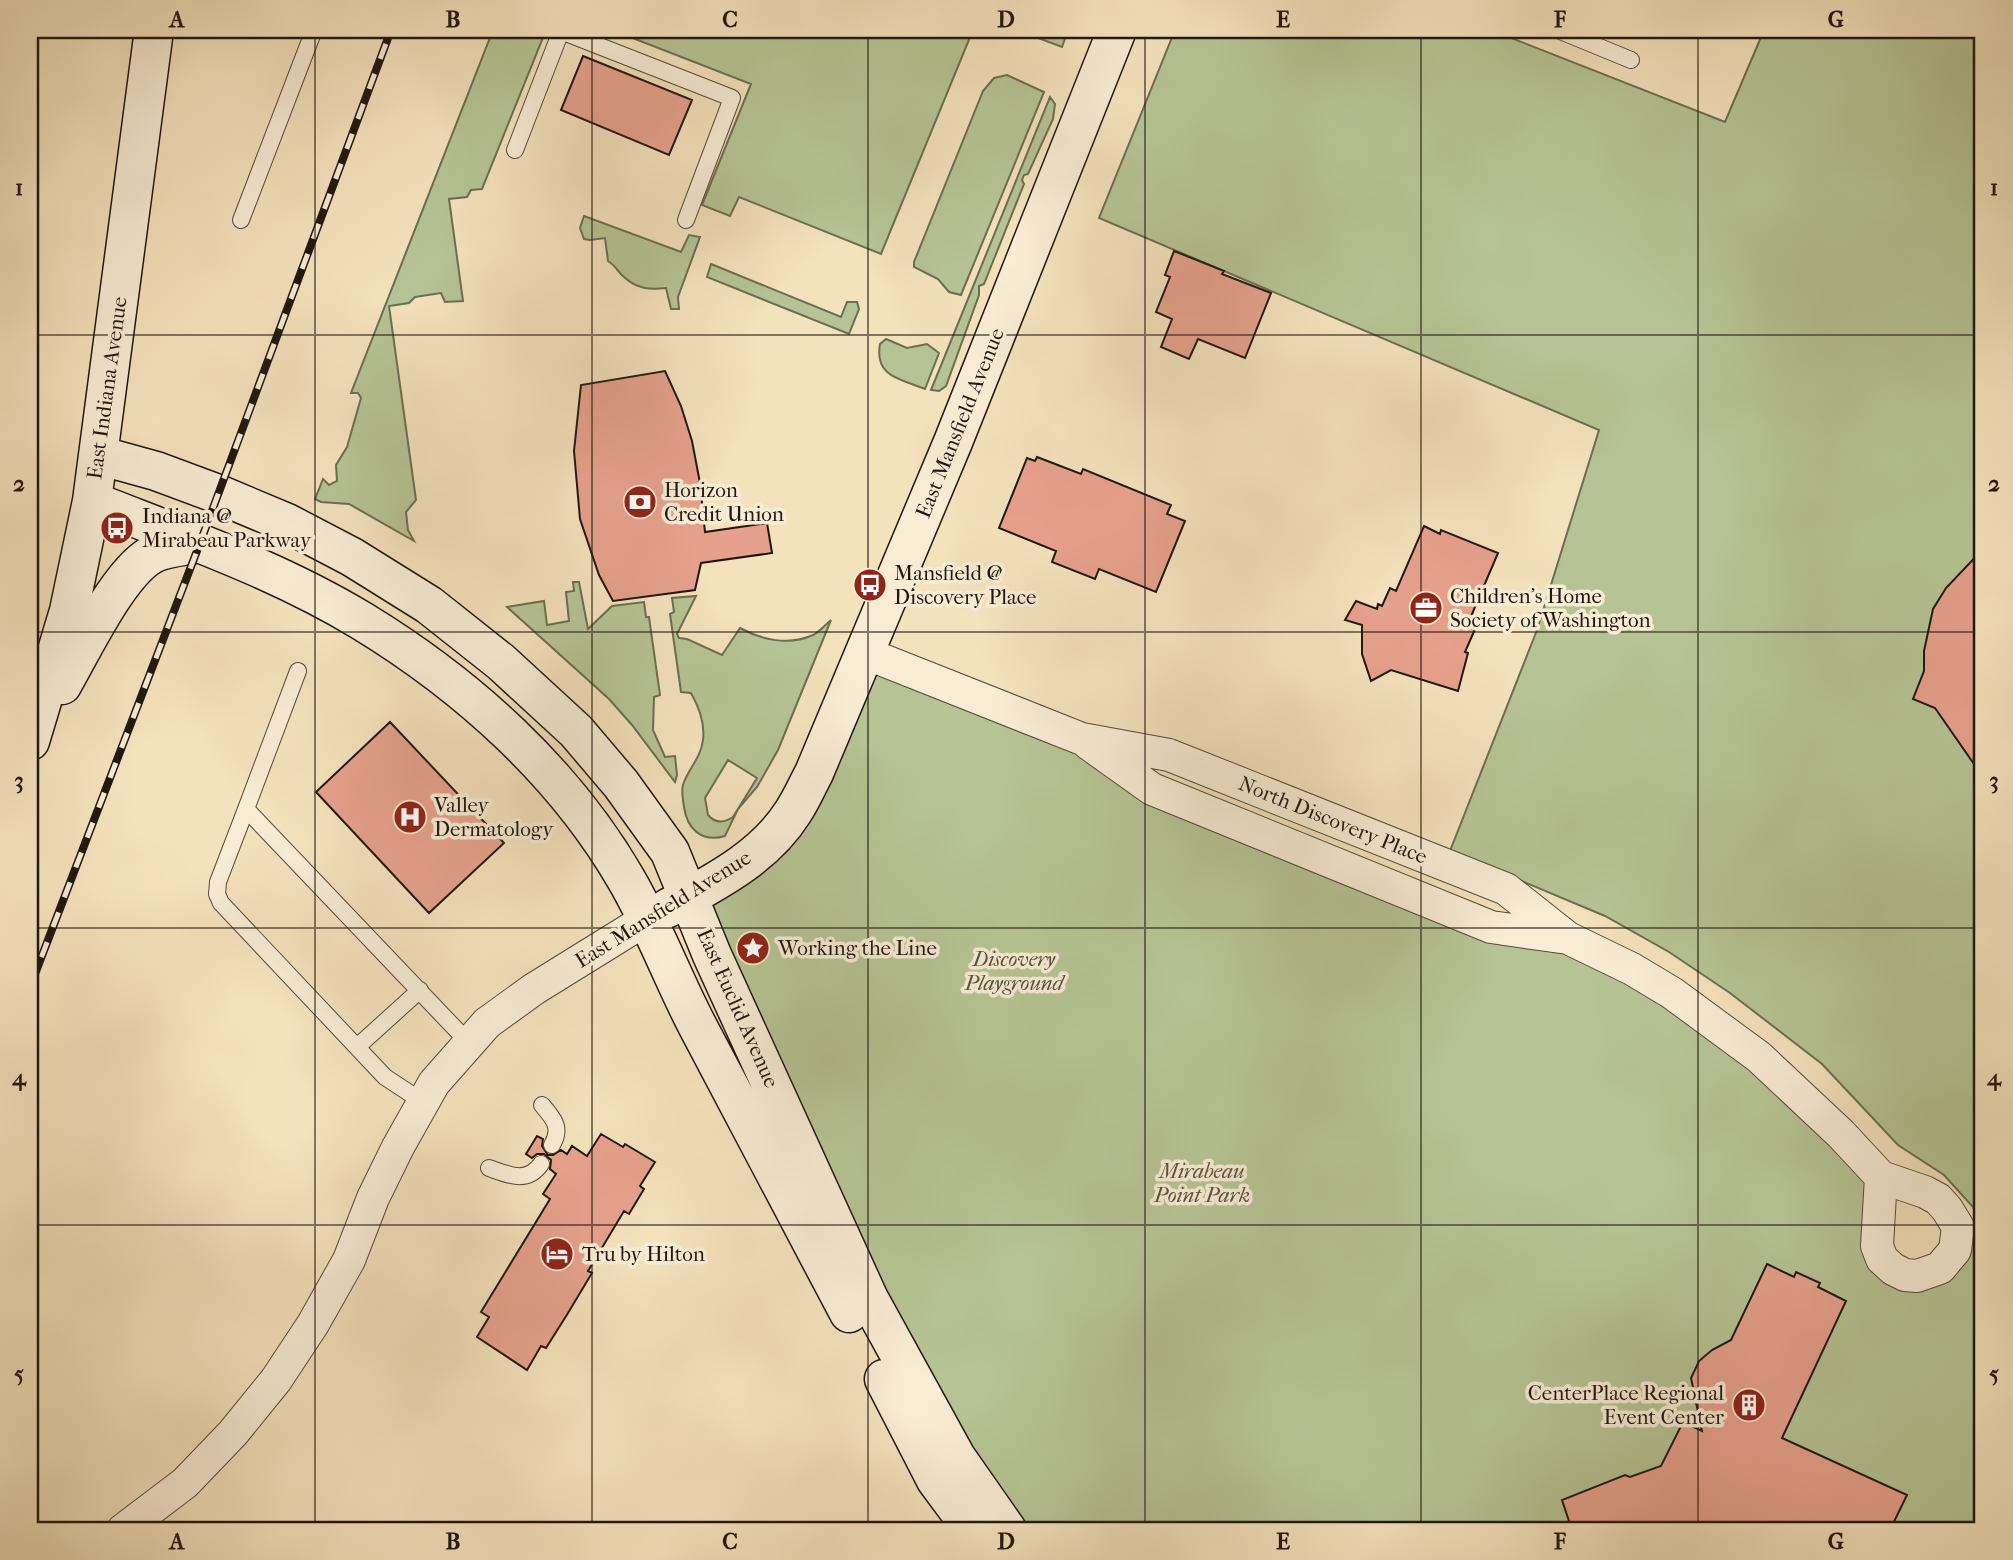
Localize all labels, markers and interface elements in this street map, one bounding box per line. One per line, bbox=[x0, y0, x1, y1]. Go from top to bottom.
text: A bbox=[168, 6, 186, 33]
text: B bbox=[446, 6, 461, 33]
text: C bbox=[722, 6, 738, 33]
text: D bbox=[997, 6, 1015, 33]
text: E bbox=[1276, 6, 1290, 33]
text: F bbox=[1553, 6, 1567, 33]
text: G bbox=[1828, 6, 1844, 33]
text: 1 bbox=[15, 174, 23, 201]
text: 1 bbox=[1990, 174, 1998, 201]
street label: East Indiana Avenue bbox=[82, 295, 132, 481]
street label: East Mansfield Avenue bbox=[911, 325, 1009, 521]
text: 2 bbox=[13, 470, 25, 497]
text: 2 bbox=[1988, 470, 2000, 497]
place label: Horizon Credit Union bbox=[664, 478, 784, 526]
bank icon: Horizon Credit Union bbox=[621, 483, 659, 521]
place label: Indiana @ Mirabeau Parkway bbox=[142, 504, 312, 552]
bus stop icon: Indiana @ Mirabeau Parkway bbox=[98, 509, 136, 547]
place label: Mansfield @ Discovery Place bbox=[894, 561, 1036, 609]
bus stop icon: Mansfield @ Discovery Place bbox=[851, 566, 889, 604]
place label: Children's Home Society of Washington bbox=[1450, 584, 1651, 632]
office icon: Children's Home Society of Washington bbox=[1407, 589, 1445, 627]
text: 3 bbox=[14, 767, 24, 794]
text: 3 bbox=[1989, 767, 1999, 794]
street label: North Discovery Place bbox=[1235, 771, 1431, 869]
place label: Valley Dermatology bbox=[433, 793, 554, 841]
hospital icon: Valley Dermatology bbox=[391, 798, 429, 836]
street label: East Mansfield Avenue bbox=[571, 845, 755, 973]
street label: East Euclid Avenue bbox=[692, 925, 784, 1091]
place icon: Working the Line bbox=[734, 929, 772, 967]
place label: Working the Line bbox=[777, 936, 937, 960]
park label: Discovery Playground bbox=[964, 947, 1066, 995]
text: 4 bbox=[11, 1064, 27, 1091]
text: 4 bbox=[1986, 1064, 2002, 1091]
park label: Mirabeau Point Park bbox=[1153, 1159, 1250, 1207]
hotel icon: Tru by Hilton bbox=[538, 1235, 576, 1273]
place label: Tru by Hilton bbox=[582, 1242, 705, 1266]
text: 5 bbox=[14, 1360, 24, 1387]
text: 5 bbox=[1989, 1360, 1999, 1387]
place label: CenterPlace Regional Event Center bbox=[1528, 1381, 1724, 1429]
building icon: CenterPlace Regional Event Center bbox=[1730, 1386, 1768, 1424]
text: A bbox=[168, 1528, 186, 1555]
text: B bbox=[446, 1528, 461, 1555]
text: C bbox=[722, 1528, 738, 1555]
text: D bbox=[997, 1528, 1015, 1555]
text: E bbox=[1276, 1528, 1290, 1555]
text: F bbox=[1553, 1528, 1567, 1555]
text: G bbox=[1828, 1528, 1844, 1555]

